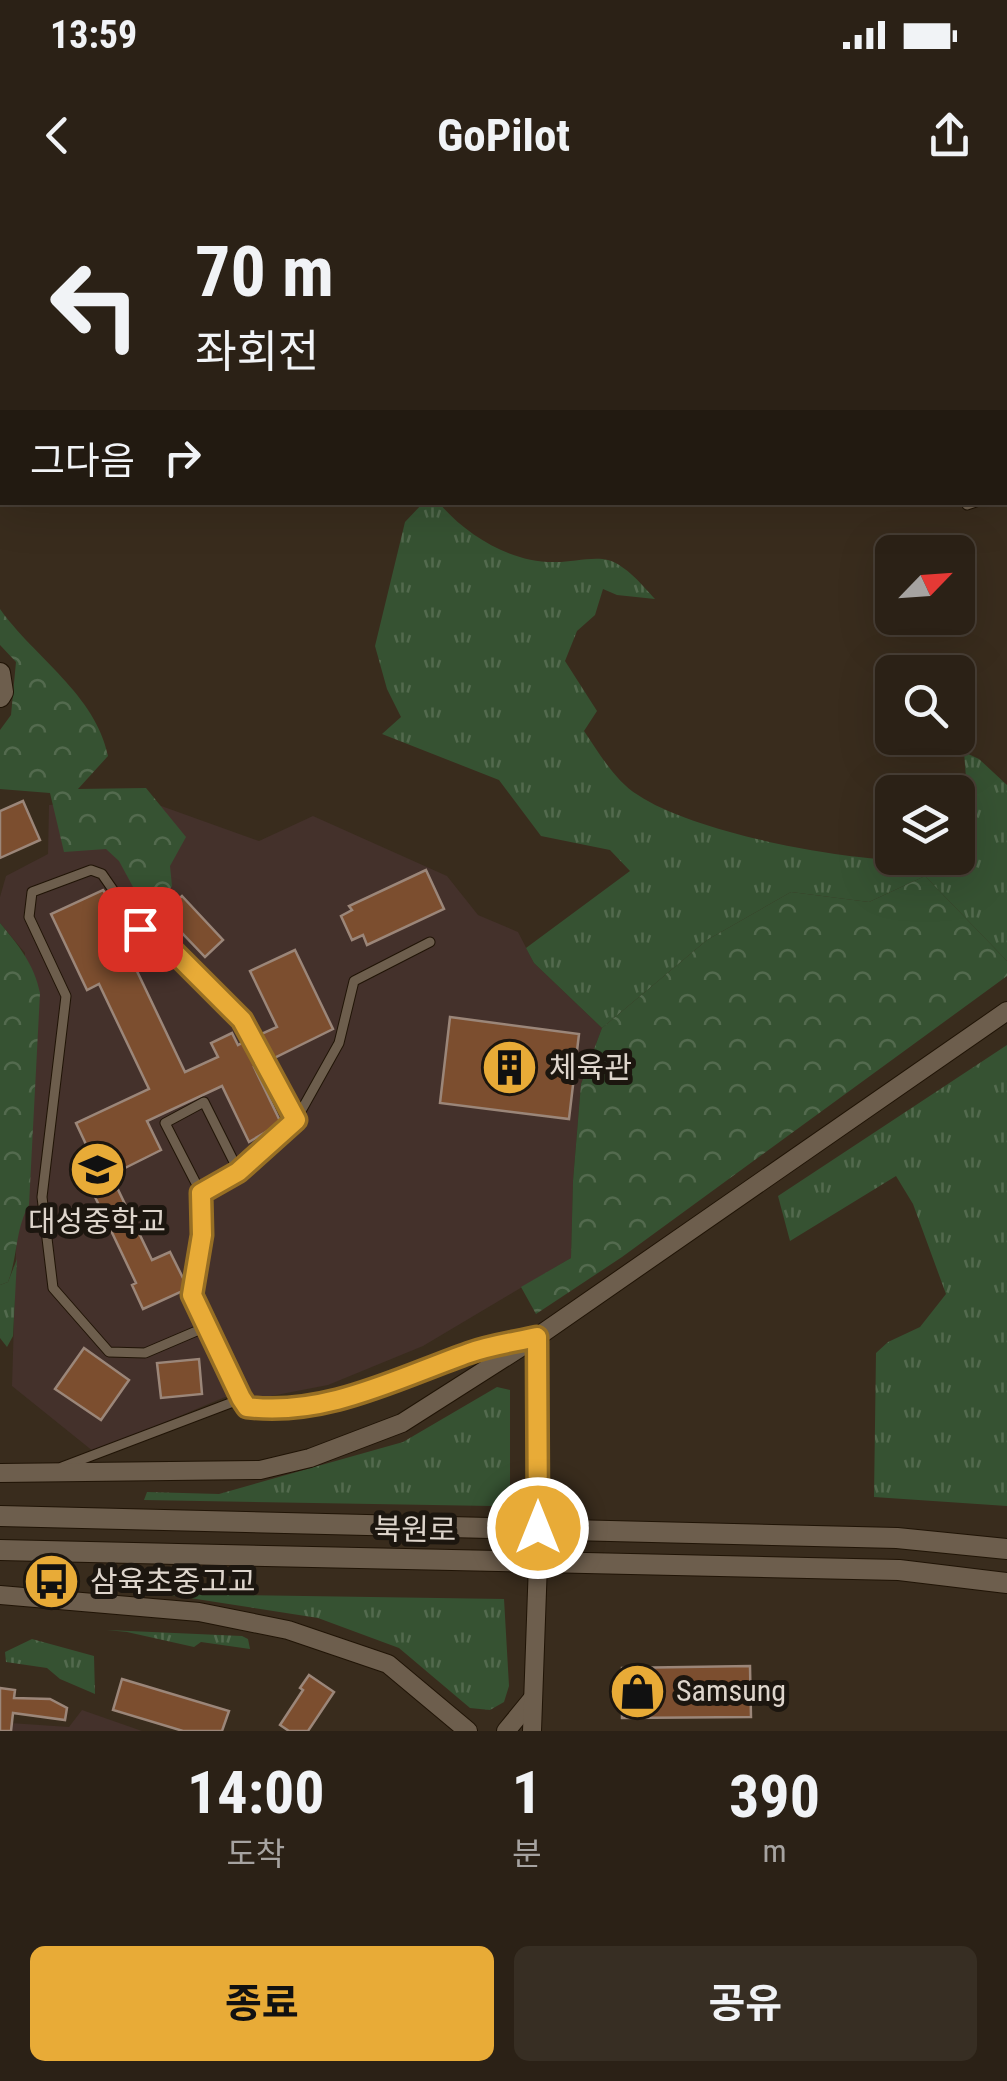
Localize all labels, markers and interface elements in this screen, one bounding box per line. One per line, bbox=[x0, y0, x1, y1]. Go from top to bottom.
text: 13:59 bbox=[50, 13, 137, 57]
icon: back bbox=[30, 108, 85, 163]
icon: share bbox=[922, 108, 977, 163]
text: GoPilot bbox=[437, 109, 570, 162]
text: 70 m bbox=[195, 231, 334, 313]
icon: left bbox=[30, 240, 160, 370]
text: 좌회전 bbox=[195, 325, 319, 378]
icon: right bbox=[155, 430, 210, 485]
text: 그다음 bbox=[30, 439, 135, 483]
north arrow bbox=[875, 535, 975, 635]
map controls bbox=[875, 535, 975, 875]
button: search bbox=[875, 655, 975, 755]
button: layers bbox=[875, 775, 975, 875]
pin bbox=[98, 887, 183, 972]
icon: arrive bbox=[113, 902, 168, 957]
building icon: 체육관 bbox=[480, 1038, 540, 1098]
place label: 체육관 bbox=[549, 1050, 632, 1085]
school or university icon: 대성중학교 bbox=[67, 1140, 127, 1200]
place label: 대성중학교 bbox=[28, 1204, 166, 1239]
position arrow bbox=[486, 1476, 590, 1580]
street label: 북원로 bbox=[373, 1511, 457, 1548]
bus stop icon: 삼육초중고교 bbox=[21, 1552, 81, 1612]
place label: 삼육초중고교 bbox=[90, 1564, 256, 1599]
shop icon: Samsung bbox=[607, 1661, 667, 1721]
place label: Samsung bbox=[676, 1673, 786, 1708]
text: 14:00 bbox=[187, 1757, 325, 1828]
text: 1 bbox=[512, 1757, 542, 1828]
text: 390 bbox=[729, 1761, 820, 1832]
text: m bbox=[762, 1832, 787, 1870]
text: 도착 bbox=[226, 1835, 285, 1873]
text: 분 bbox=[512, 1835, 542, 1873]
button: 종료 bbox=[30, 1946, 494, 2061]
button: 공유 bbox=[514, 1946, 977, 2061]

